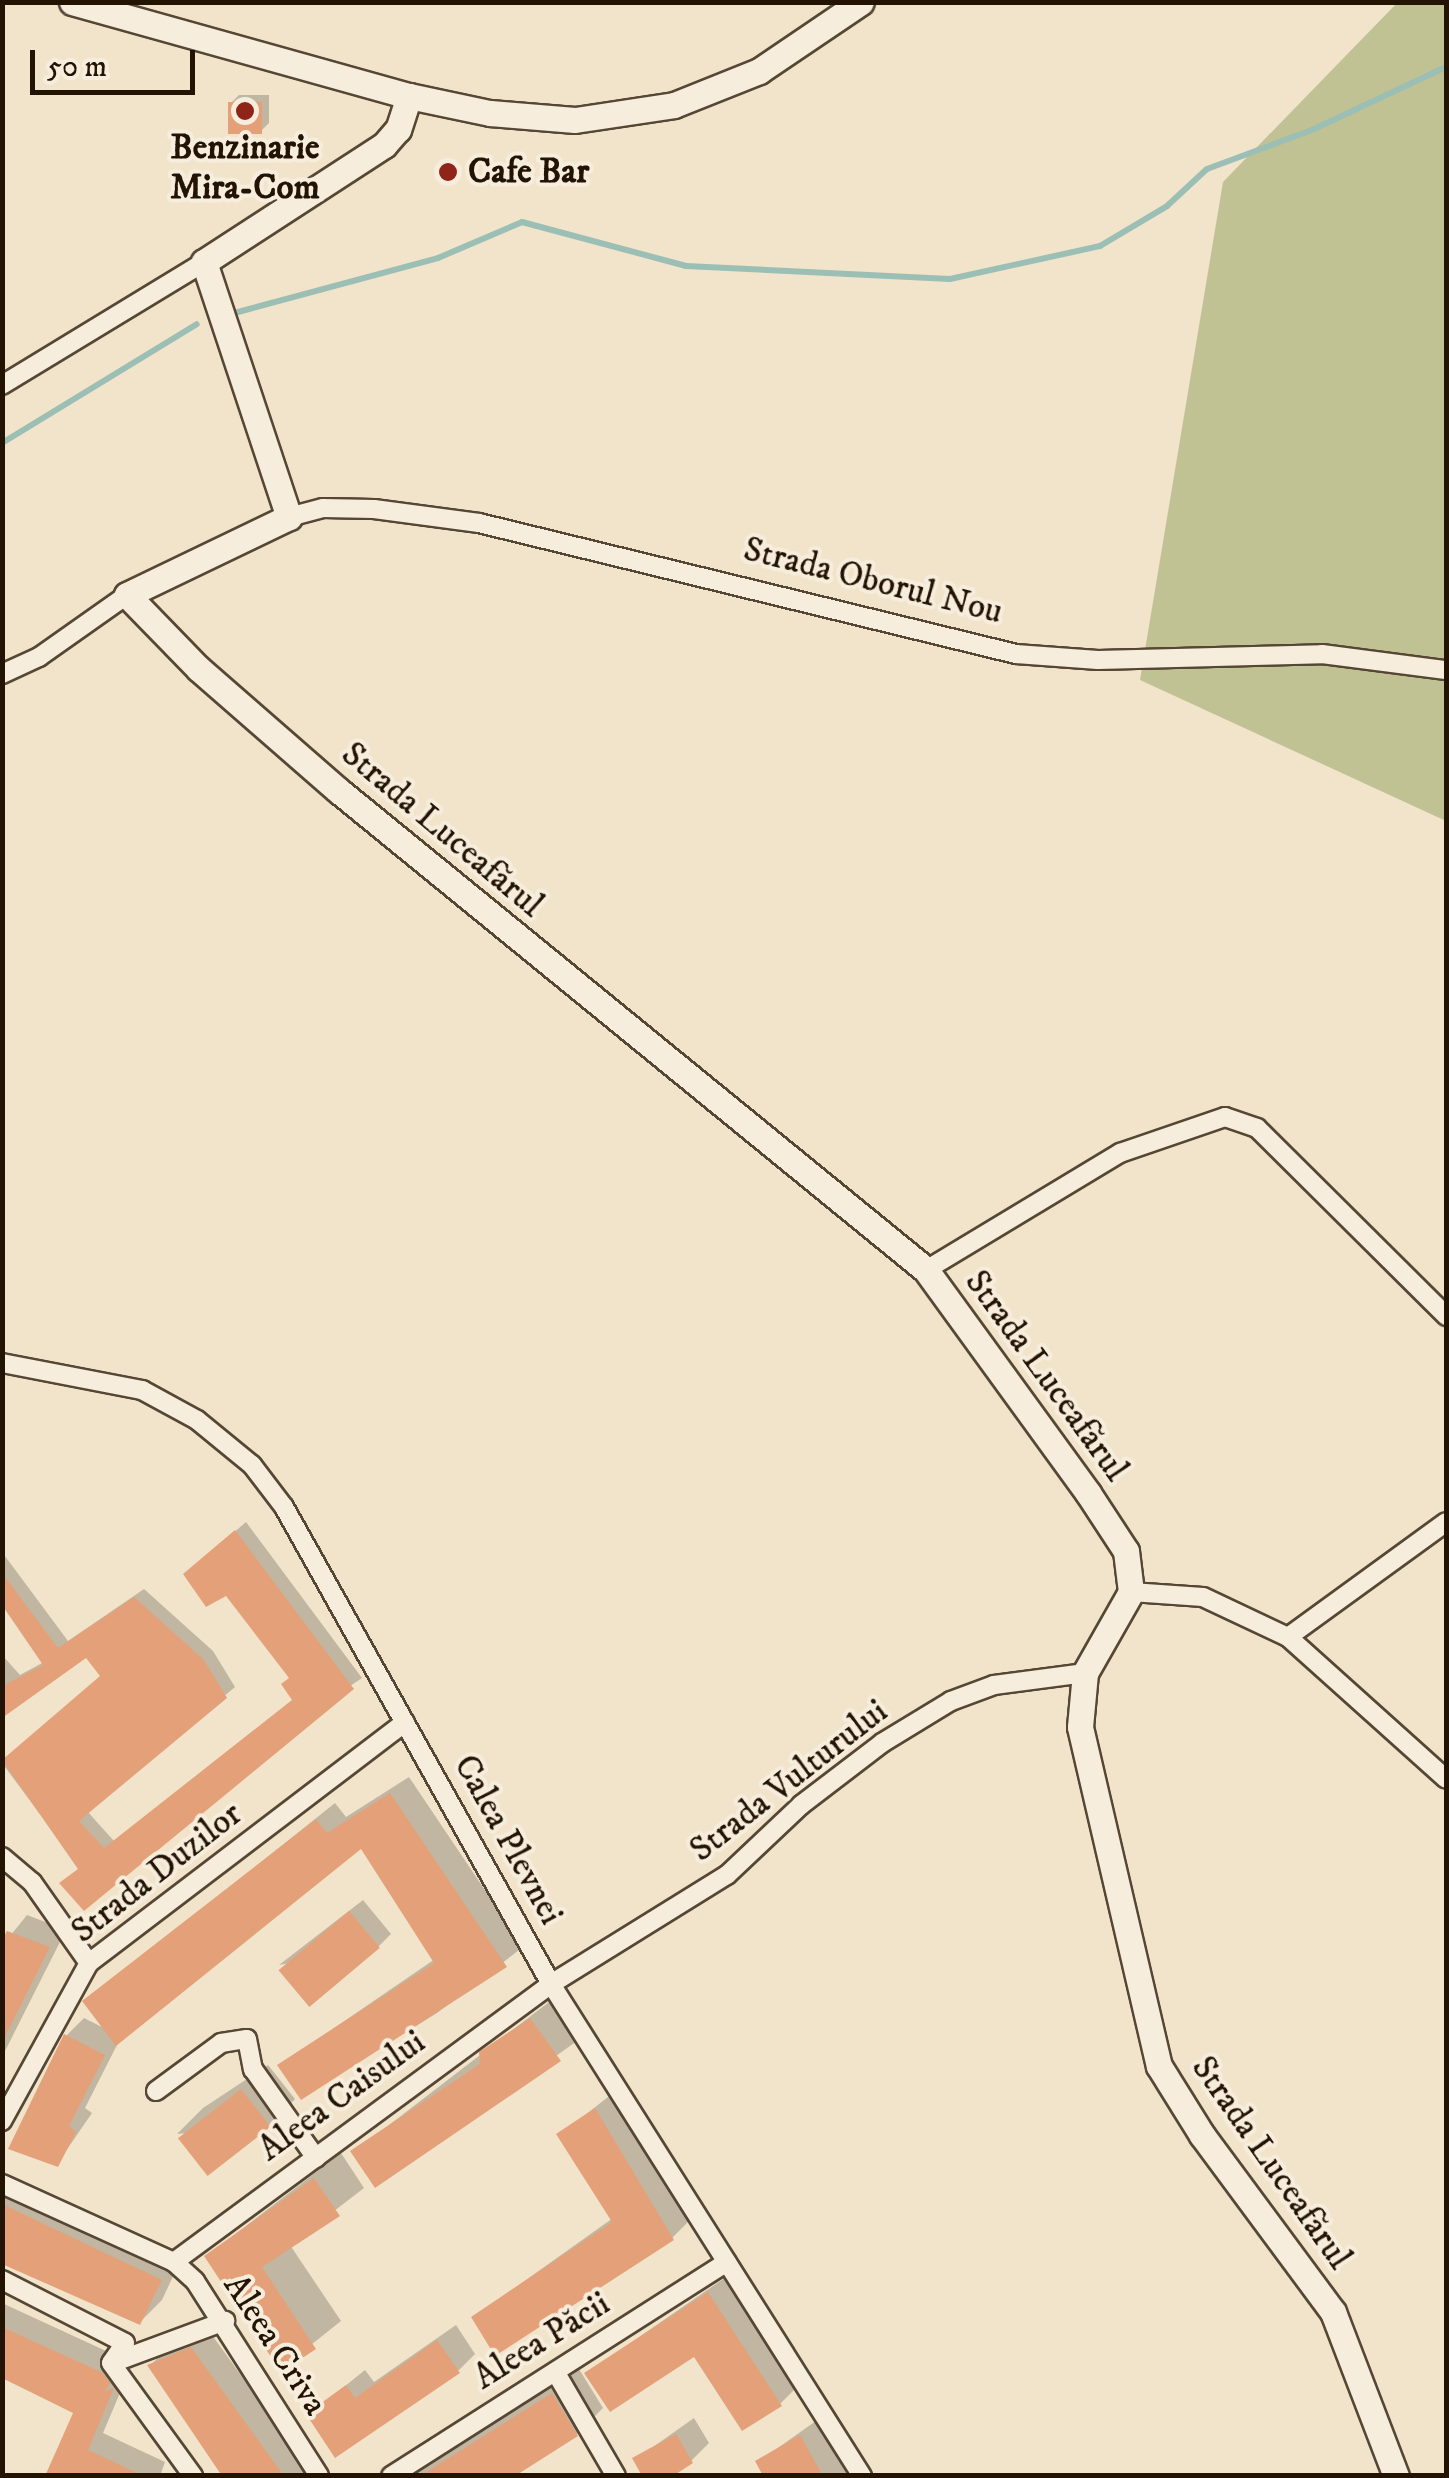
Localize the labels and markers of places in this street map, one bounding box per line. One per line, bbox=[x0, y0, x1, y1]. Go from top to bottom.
marker: Benzinarie Mira-Com bbox=[234, 100, 256, 122]
place label: Benzinarie Mira-Com bbox=[170, 127, 320, 209]
place label: Cafe Bar bbox=[468, 151, 589, 193]
marker: Cafe Bar bbox=[437, 161, 459, 183]

